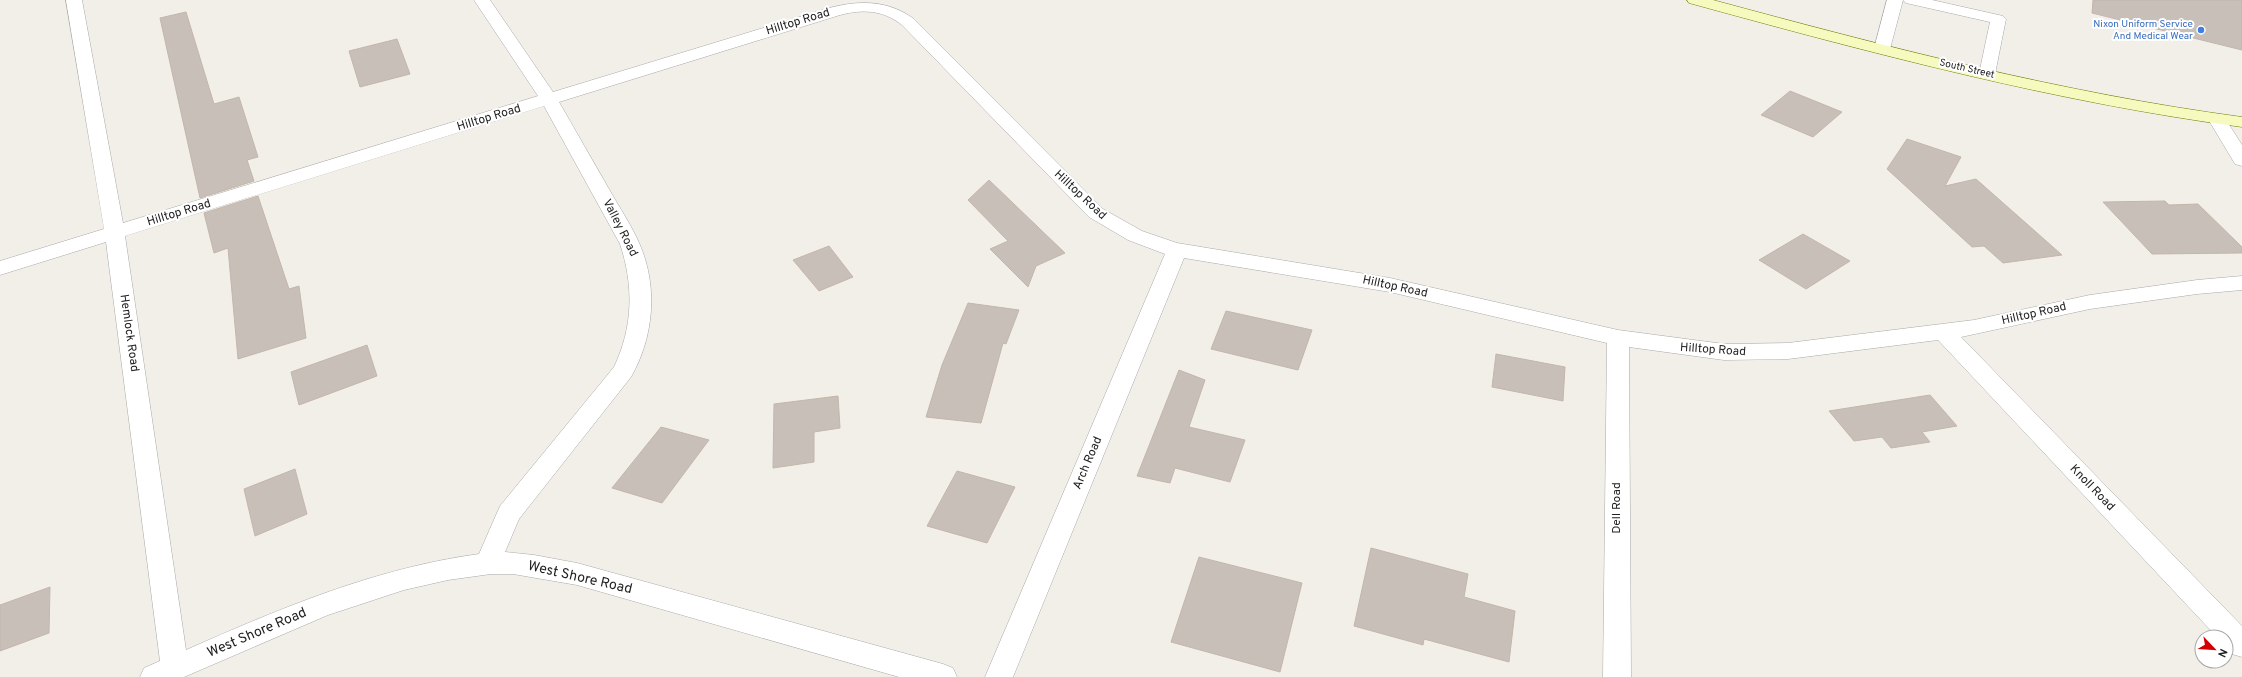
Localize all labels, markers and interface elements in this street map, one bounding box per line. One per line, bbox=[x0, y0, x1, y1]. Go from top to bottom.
street label: Hilltop Road bbox=[764, 5, 832, 39]
place label: Nixon Uniform Service And Medical Wear bbox=[2093, 18, 2193, 43]
marker: Nixon Uniform Service And Medical Wear bbox=[2196, 25, 2206, 35]
street label: South Street bbox=[1938, 56, 1996, 82]
street label: Hilltop Road bbox=[455, 101, 523, 135]
street label: Hilltop Road bbox=[1050, 167, 1110, 223]
street label: Hilltop Road bbox=[145, 196, 213, 230]
street label: Valley Road bbox=[599, 196, 641, 260]
street label: Hilltop Road bbox=[1361, 272, 1429, 302]
street label: Hemlock Road bbox=[116, 293, 142, 373]
street label: Hilltop Road bbox=[2000, 299, 2068, 329]
street label: Hilltop Road bbox=[1679, 340, 1747, 360]
street label: Arch Road bbox=[1070, 434, 1106, 492]
street label: Knoll Road bbox=[2066, 461, 2118, 515]
street label: Dell Road bbox=[1609, 482, 1625, 534]
street label: West Shore Road bbox=[526, 558, 634, 598]
street label: West Shore Road bbox=[205, 604, 309, 662]
north arrow bbox=[2194, 629, 2234, 669]
text: N bbox=[2214, 646, 2230, 659]

